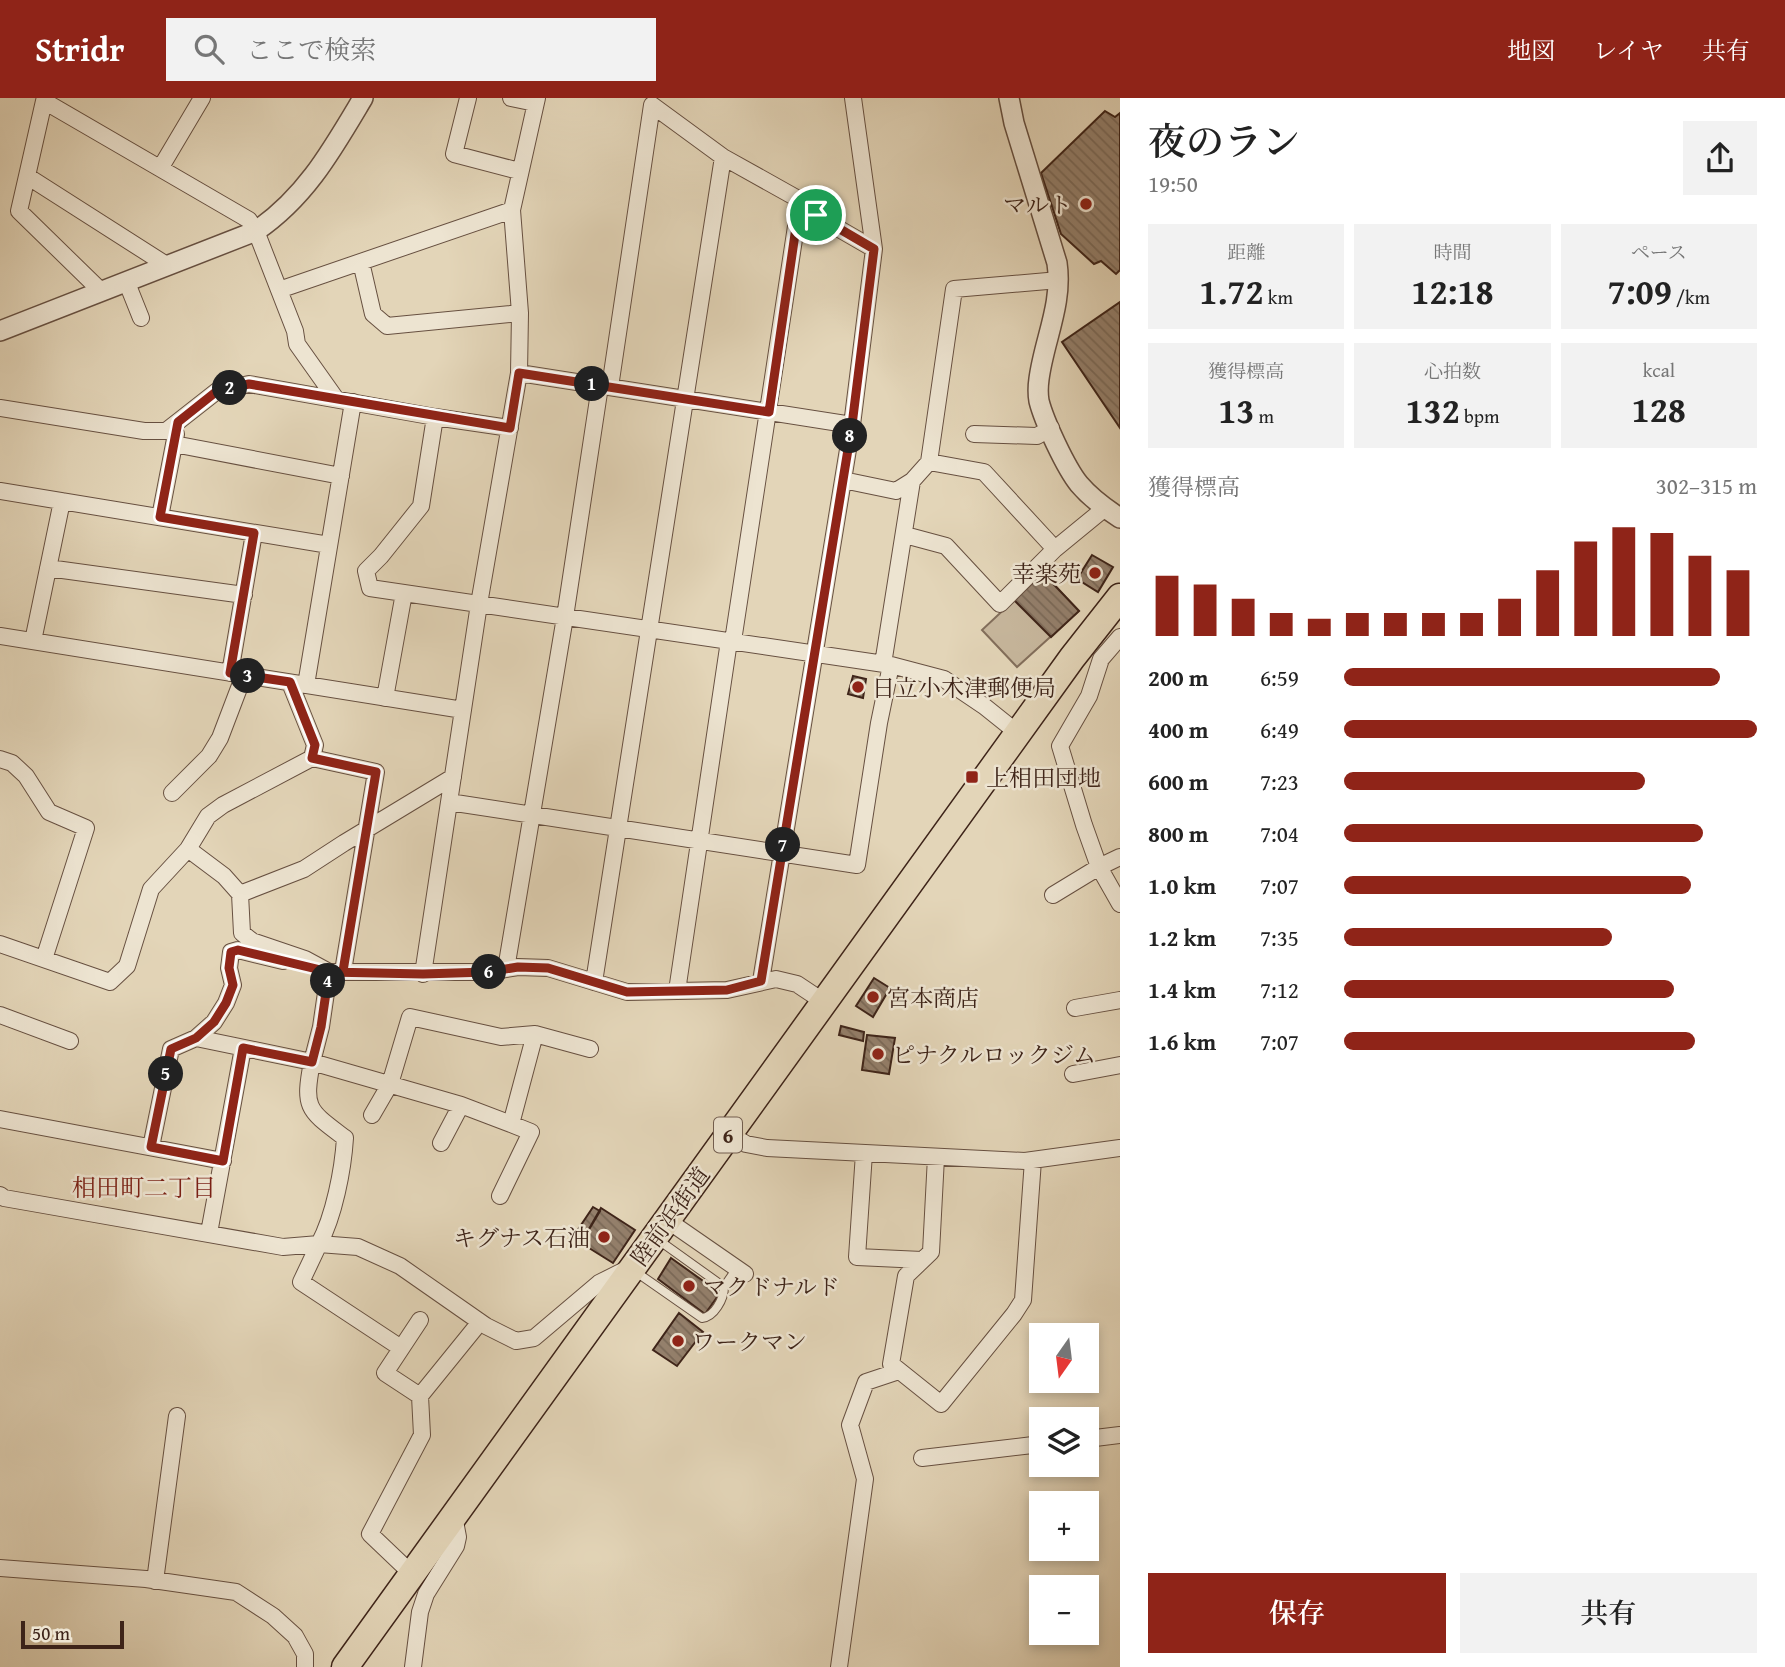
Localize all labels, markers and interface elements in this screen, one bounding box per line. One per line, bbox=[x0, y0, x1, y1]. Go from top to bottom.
search box bbox=[166, 18, 656, 81]
text: Stridr bbox=[35, 25, 124, 73]
icon: search bbox=[190, 30, 228, 68]
text: ここで検索 bbox=[246, 30, 376, 69]
text: 地図 bbox=[1507, 33, 1555, 68]
text: レイヤ bbox=[1593, 33, 1664, 68]
text: 共有 bbox=[1702, 33, 1750, 68]
text: 夜のラン bbox=[1148, 113, 1300, 169]
button: share bbox=[1683, 121, 1757, 195]
text: 19:50 bbox=[1148, 167, 1198, 200]
pin bbox=[786, 185, 846, 245]
place label: マルト bbox=[1003, 188, 1072, 221]
icon: arrive bbox=[797, 196, 835, 234]
marker: マルト bbox=[1078, 196, 1094, 212]
text: 距離 bbox=[1227, 238, 1265, 266]
text: 時間 bbox=[1433, 238, 1472, 266]
text: ペース bbox=[1631, 238, 1687, 266]
text: 1.72 bbox=[1199, 266, 1264, 317]
text: 12:18 bbox=[1411, 266, 1494, 317]
text: 7:09 bbox=[1608, 266, 1672, 317]
text: km bbox=[1264, 283, 1293, 311]
text: /km bbox=[1672, 283, 1710, 311]
text: kcal bbox=[1643, 356, 1675, 384]
text: 獲得標高 bbox=[1208, 357, 1284, 385]
text: 心拍数 bbox=[1424, 357, 1481, 385]
pin: 1 bbox=[574, 366, 610, 402]
text: 1 bbox=[587, 369, 596, 397]
pin: 2 bbox=[212, 370, 247, 406]
text: 2 bbox=[225, 373, 234, 401]
text: 128 bbox=[1632, 384, 1686, 435]
text: 13 bbox=[1218, 385, 1254, 436]
text: 132 bbox=[1405, 385, 1460, 436]
text: m bbox=[1254, 402, 1274, 430]
text: bpm bbox=[1460, 402, 1500, 430]
pin: 8 bbox=[832, 418, 868, 454]
text: 8 bbox=[845, 421, 854, 449]
text: 302–315 m bbox=[1656, 469, 1757, 502]
text: 獲得標高 bbox=[1148, 470, 1240, 503]
place label: 幸楽苑 bbox=[1012, 557, 1081, 590]
marker: 幸楽苑 bbox=[1087, 565, 1103, 581]
pin: 3 bbox=[230, 658, 266, 694]
text: 3 bbox=[243, 661, 252, 689]
text: 200 m bbox=[1148, 661, 1209, 694]
text: 6:59 bbox=[1260, 661, 1299, 694]
place label: 日立小木津郵便局 bbox=[872, 671, 1056, 704]
marker: 日立小木津郵便局 bbox=[850, 679, 866, 695]
text: 400 m bbox=[1148, 713, 1209, 746]
text: 6:49 bbox=[1260, 713, 1299, 746]
place label: 上相田団地 bbox=[986, 761, 1101, 794]
text: 600 m bbox=[1148, 765, 1209, 798]
text: 7:23 bbox=[1260, 765, 1299, 798]
marker: 上相田団地 bbox=[964, 769, 980, 785]
text: 800 m bbox=[1148, 817, 1209, 850]
text: 7:04 bbox=[1260, 817, 1299, 850]
pin: 7 bbox=[766, 828, 800, 862]
text: 7 bbox=[778, 830, 787, 858]
text: 1.0 km bbox=[1148, 869, 1216, 902]
text: 7:07 bbox=[1260, 869, 1299, 902]
text: 1.2 km bbox=[1148, 921, 1216, 954]
text: 7:35 bbox=[1260, 921, 1299, 954]
pin: 6 bbox=[472, 954, 506, 990]
text: 6 bbox=[484, 957, 493, 985]
pin: 4 bbox=[310, 964, 346, 998]
text: 4 bbox=[323, 966, 332, 994]
text: 1.4 km bbox=[1148, 973, 1216, 1006]
text: 7:12 bbox=[1260, 973, 1299, 1006]
place label: 宮本商店 bbox=[887, 981, 979, 1014]
marker: 宮本商店 bbox=[865, 989, 881, 1005]
text: 1.6 km bbox=[1148, 1025, 1216, 1058]
text: 7:07 bbox=[1260, 1025, 1299, 1058]
place label: ピナクルロックジム bbox=[892, 1038, 1096, 1071]
marker: ピナクルロックジム bbox=[870, 1046, 886, 1062]
pin: 5 bbox=[148, 1056, 184, 1091]
text: 5 bbox=[161, 1059, 170, 1087]
road number: 6 bbox=[714, 1118, 742, 1152]
street label: 陸前浜街道 bbox=[623, 1160, 717, 1272]
district label: 相田町二丁目 bbox=[72, 1170, 216, 1205]
place label: キグナス石油 bbox=[453, 1221, 590, 1254]
marker: キグナス石油 bbox=[596, 1229, 612, 1245]
place label: マクドナルド bbox=[703, 1270, 840, 1303]
marker: マクドナルド bbox=[681, 1278, 697, 1294]
north arrow bbox=[1029, 1323, 1099, 1393]
map controls bbox=[1029, 1323, 1099, 1645]
place label: ワークマン bbox=[692, 1325, 807, 1358]
marker: ワークマン bbox=[670, 1333, 686, 1349]
button: layers bbox=[1029, 1407, 1099, 1477]
button: + bbox=[1029, 1491, 1099, 1561]
button: 保存 bbox=[1148, 1573, 1446, 1653]
button: 共有 bbox=[1460, 1573, 1757, 1653]
button: − bbox=[1029, 1575, 1099, 1645]
scale bar bbox=[21, 1618, 124, 1650]
text: 50 m bbox=[32, 1619, 70, 1647]

